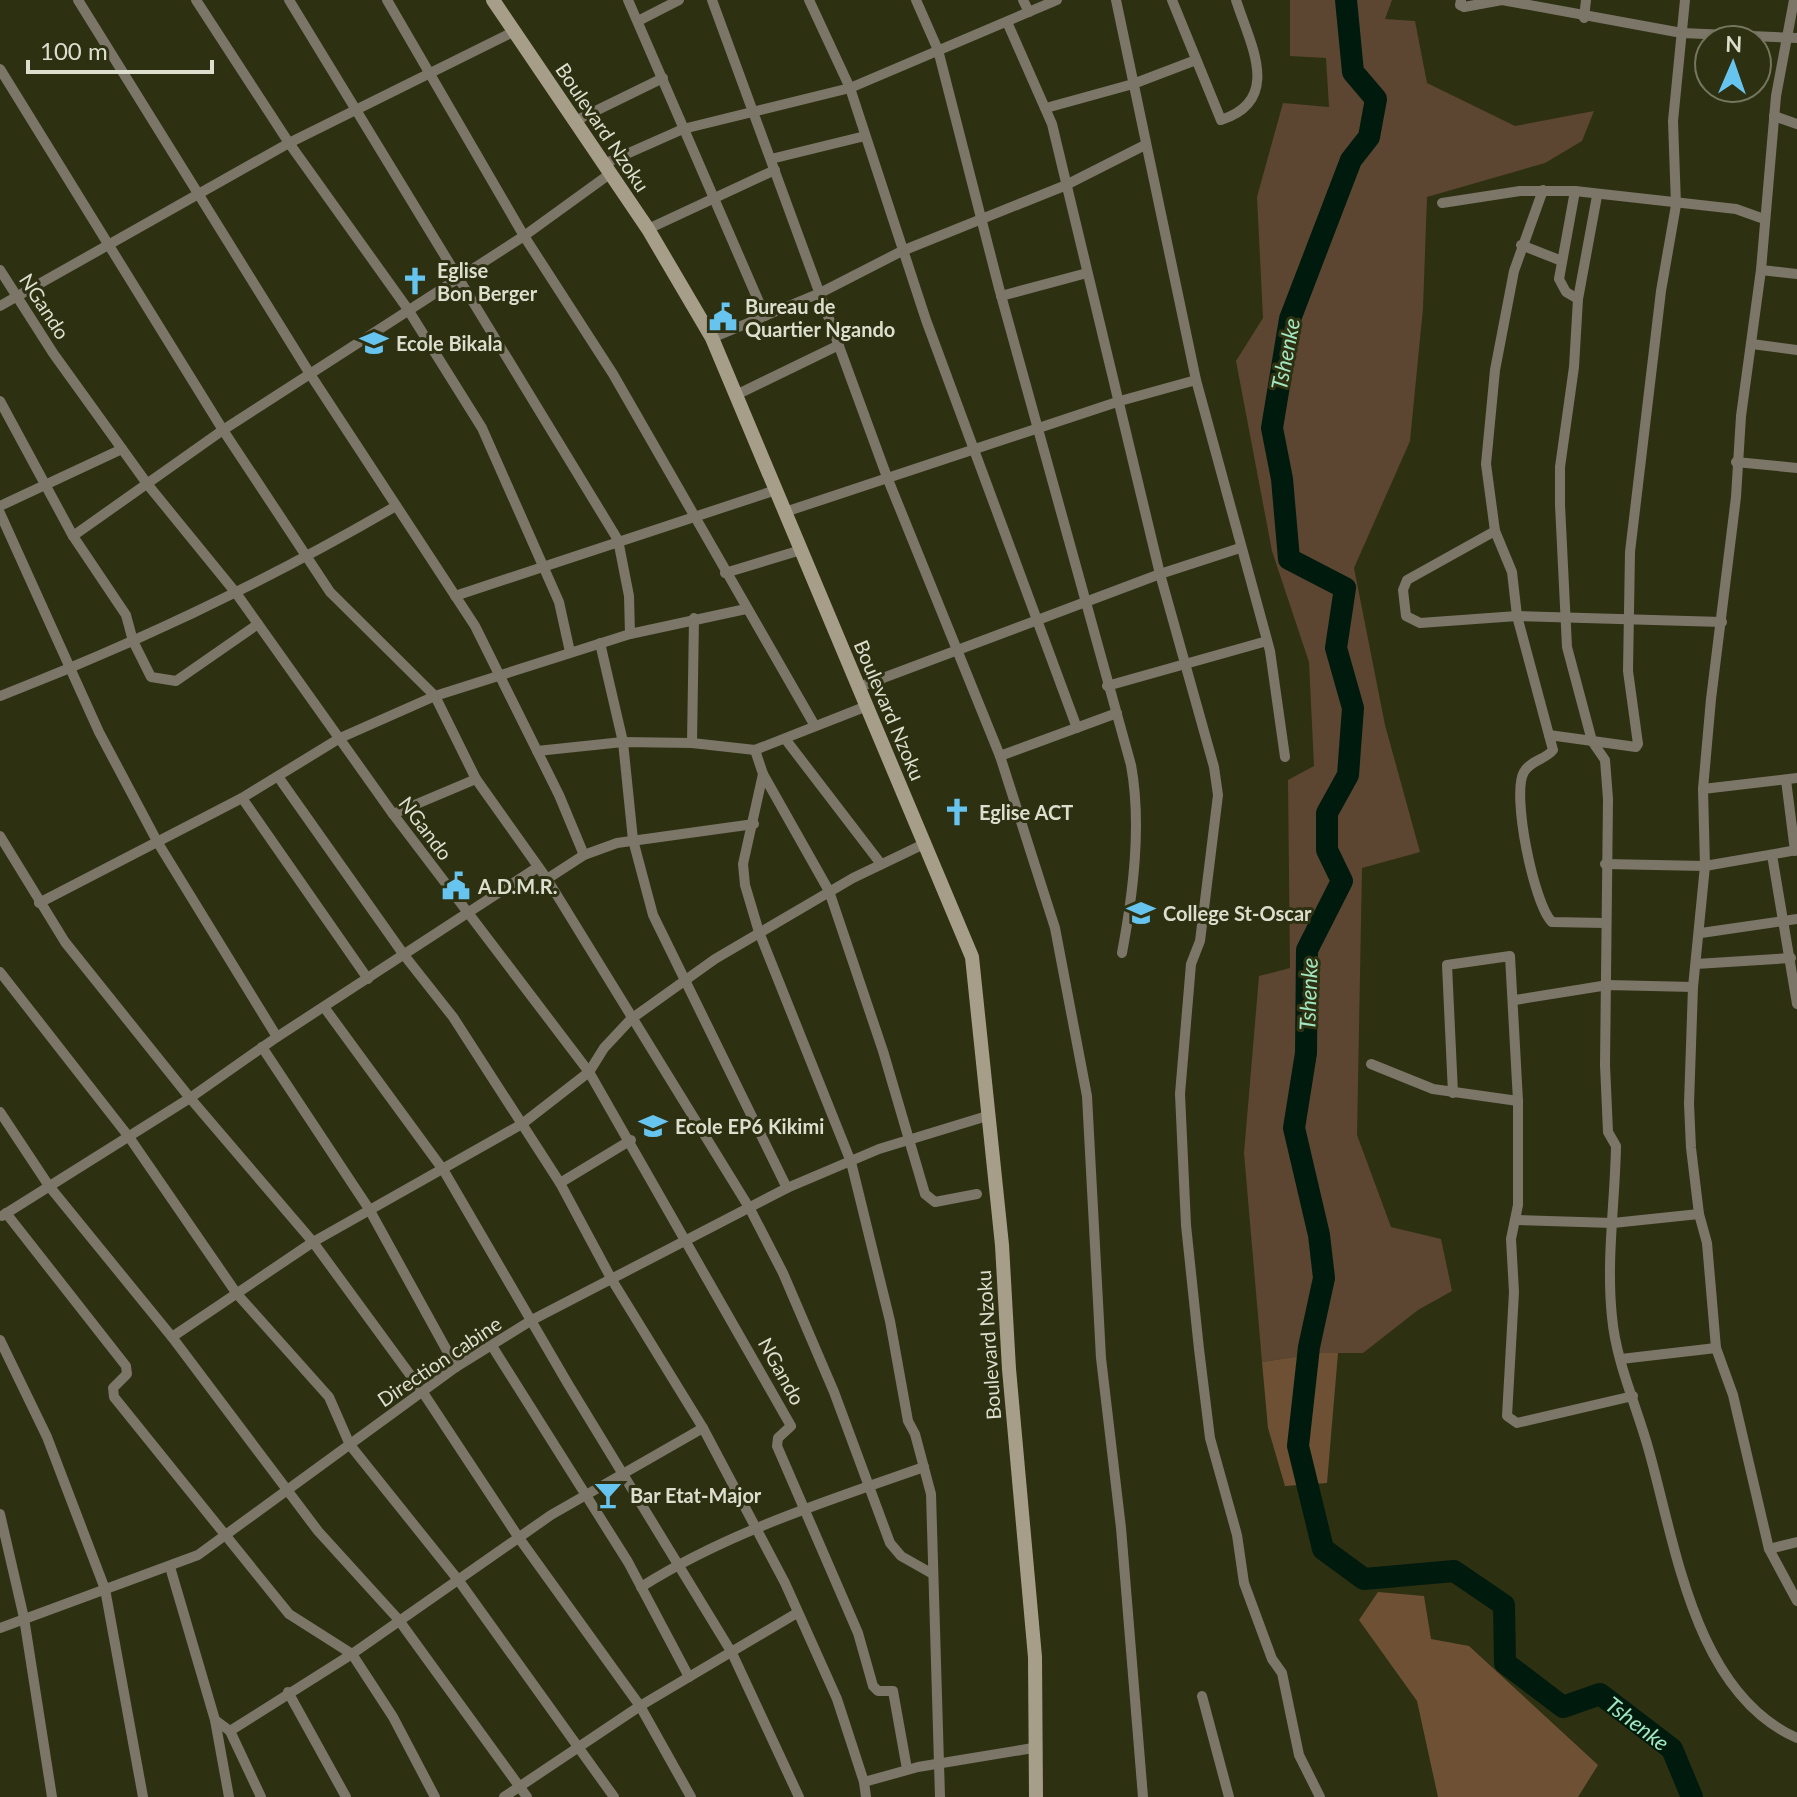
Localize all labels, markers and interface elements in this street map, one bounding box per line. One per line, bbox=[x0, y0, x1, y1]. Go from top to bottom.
scale bar bbox=[28, 24, 212, 74]
north arrow bbox=[1693, 24, 1773, 104]
text: N bbox=[1725, 30, 1743, 57]
text: 100 m bbox=[40, 36, 108, 65]
street label: Boulevard Nzoku bbox=[551, 58, 655, 196]
place label: Eglise Bon Berger bbox=[437, 258, 538, 305]
church icon: Eglise Bon Berger bbox=[400, 266, 430, 296]
street label: NGando bbox=[15, 269, 75, 343]
place label: Bureau de Quartier Ngando bbox=[745, 294, 895, 341]
public building icon: Bureau de Quartier Ngando bbox=[708, 302, 738, 332]
water label: Tshenke bbox=[1265, 316, 1305, 392]
school or university icon: Ecole Bikala bbox=[359, 328, 389, 358]
place label: Ecole Bikala bbox=[396, 331, 503, 355]
street label: Boulevard Nzoku bbox=[850, 636, 930, 784]
street label: NGando bbox=[394, 791, 458, 865]
church icon: Eglise ACT bbox=[942, 797, 972, 827]
place label: Eglise ACT bbox=[979, 800, 1073, 824]
public building icon: A.D.M.R. bbox=[441, 871, 471, 901]
place label: A.D.M.R. bbox=[477, 874, 557, 898]
school or university icon: College St-Oscar bbox=[1126, 898, 1156, 928]
place label: College St-Oscar bbox=[1163, 901, 1312, 925]
water label: Tshenke bbox=[1293, 957, 1323, 1031]
school or university icon: Ecole EP6 Kikimi bbox=[638, 1111, 668, 1141]
place label: Ecole EP6 Kikimi bbox=[675, 1114, 824, 1138]
street label: Boulevard Nzoku bbox=[971, 1269, 1005, 1421]
street label: Direction cabine bbox=[373, 1311, 505, 1411]
street label: NGando bbox=[754, 1333, 810, 1409]
bar icon: Bar Etat-Major bbox=[593, 1480, 623, 1510]
place label: Bar Etat-Major bbox=[630, 1483, 762, 1507]
water label: Tshenke bbox=[1601, 1690, 1675, 1756]

